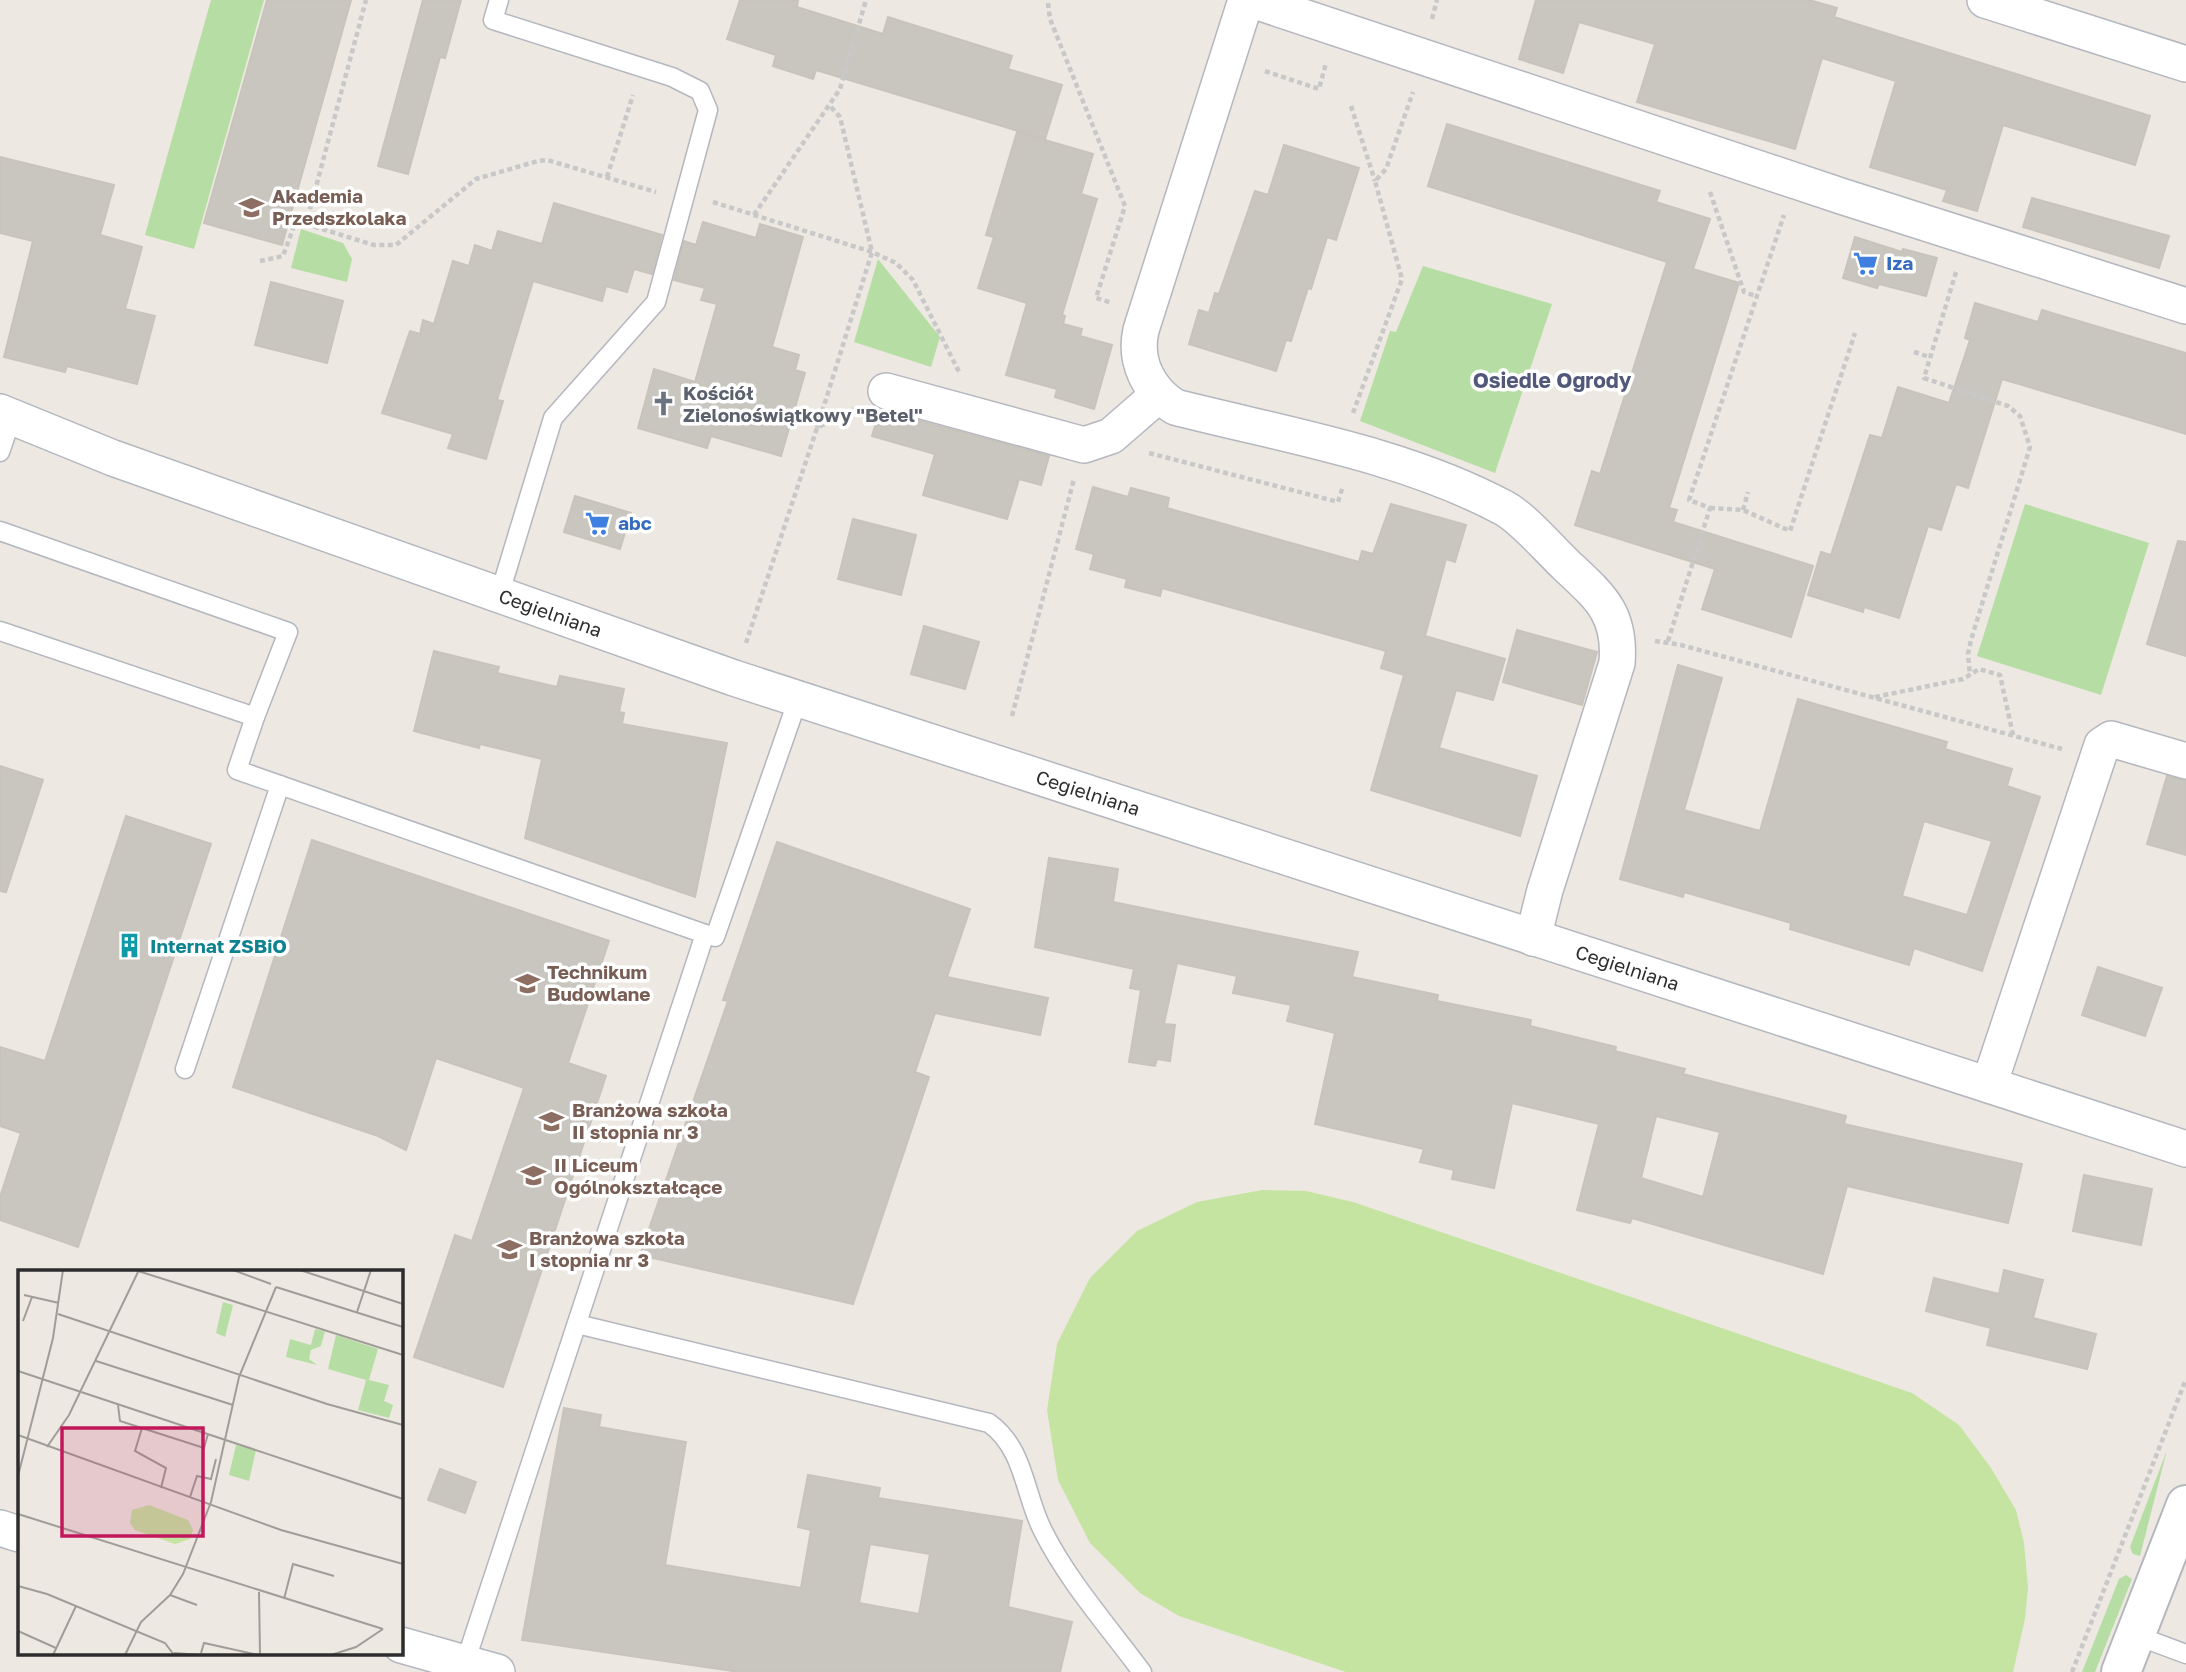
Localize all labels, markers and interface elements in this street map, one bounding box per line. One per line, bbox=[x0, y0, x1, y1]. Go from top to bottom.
place label: Akademia Przedszkolaka bbox=[272, 184, 406, 229]
school or university icon: Akademia Przedszkolaka bbox=[238, 193, 266, 221]
supermarket icon: Iza bbox=[1852, 249, 1880, 277]
place label: Iza bbox=[1886, 251, 1913, 274]
district label: Osiedle Ogrody bbox=[1473, 367, 1632, 393]
place label: Kościół Zielonoświątkowy "Betel" bbox=[683, 381, 923, 426]
church icon: Kościół Zielonoświątkowy "Betel" bbox=[649, 390, 677, 418]
supermarket icon: abc bbox=[584, 509, 612, 537]
place label: abc bbox=[618, 511, 652, 534]
street label: Cegielniana bbox=[496, 584, 605, 641]
street label: Cegielniana bbox=[1033, 765, 1143, 820]
building icon: Internat ZSBiO bbox=[116, 932, 144, 960]
place label: Internat ZSBiO bbox=[150, 934, 287, 957]
street label: Cegielniana bbox=[1573, 940, 1682, 995]
place label: Technikum Budowlane bbox=[547, 960, 651, 1005]
school or university icon: Technikum Budowlane bbox=[513, 969, 541, 997]
place label: Branżowa szkoła II stopnia nr 3 bbox=[572, 1098, 728, 1143]
school or university icon: Branżowa szkoła II stopnia nr 3 bbox=[538, 1107, 566, 1135]
place label: II Liceum Ogólnokształcące bbox=[554, 1153, 722, 1198]
school or university icon: II Liceum Ogólnokształcące bbox=[520, 1162, 548, 1190]
place label: Branżowa szkoła I stopnia nr 3 bbox=[529, 1226, 685, 1271]
school or university icon: Branżowa szkoła I stopnia nr 3 bbox=[495, 1235, 523, 1263]
inset map bbox=[18, 1270, 402, 1654]

